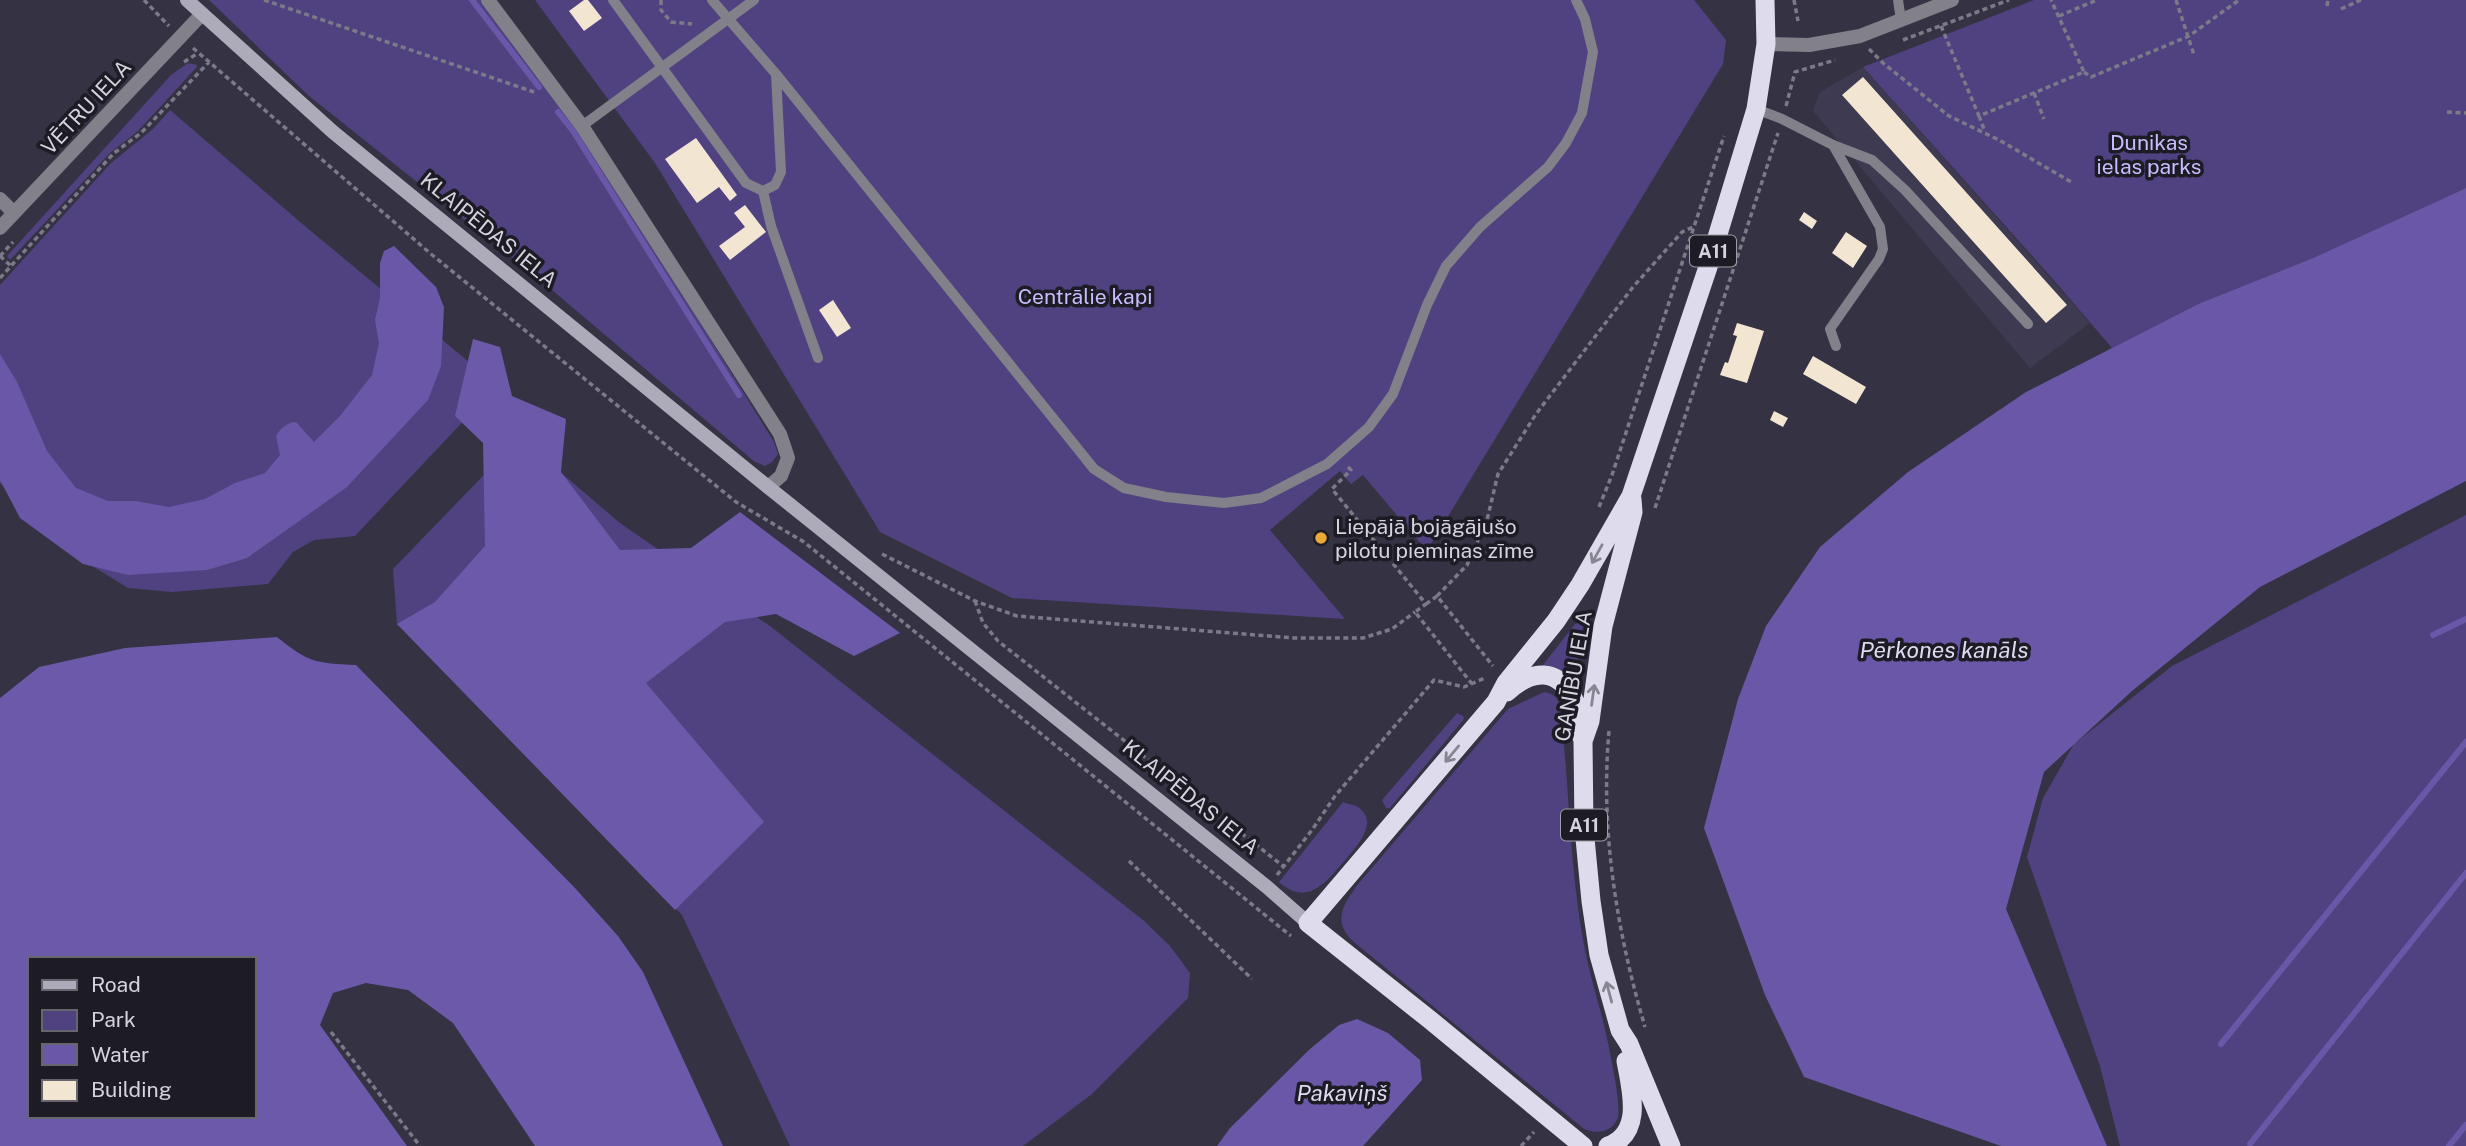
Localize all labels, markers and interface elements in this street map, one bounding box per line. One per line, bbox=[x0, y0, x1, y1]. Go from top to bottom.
street label: VĒTRU IELA bbox=[36, 55, 136, 159]
park label: Dunikas ielas parks bbox=[2097, 130, 2201, 179]
street label: KLAIPĒDAS IELA bbox=[416, 167, 562, 293]
road number: A11 bbox=[1690, 235, 1736, 266]
park label: Centrālie kapi bbox=[1018, 284, 1152, 309]
place label: Liepājā bojāgājušo pilotu piemiņas zīme bbox=[1335, 514, 1534, 563]
marker: Liepājā bojāgājušo pilotu piemiņas zīme bbox=[1313, 530, 1329, 546]
one-way arrow bbox=[1590, 544, 1604, 564]
street label: GANĪBU IELA bbox=[1549, 608, 1597, 743]
water label: Pērkones kanāls bbox=[1860, 636, 2028, 663]
one-way arrow bbox=[1587, 684, 1600, 707]
street label: KLAIPĒDAS IELA bbox=[1118, 734, 1264, 860]
one-way arrow bbox=[1444, 745, 1460, 763]
road number: A11 bbox=[1561, 810, 1607, 840]
legend bbox=[28, 957, 256, 1118]
text: Road bbox=[91, 972, 141, 997]
one-way arrow bbox=[1602, 981, 1615, 1003]
text: Park bbox=[91, 1007, 136, 1032]
text: Water bbox=[91, 1042, 149, 1067]
text: Building bbox=[91, 1077, 172, 1102]
water label: Pakaviņš bbox=[1297, 1079, 1387, 1106]

